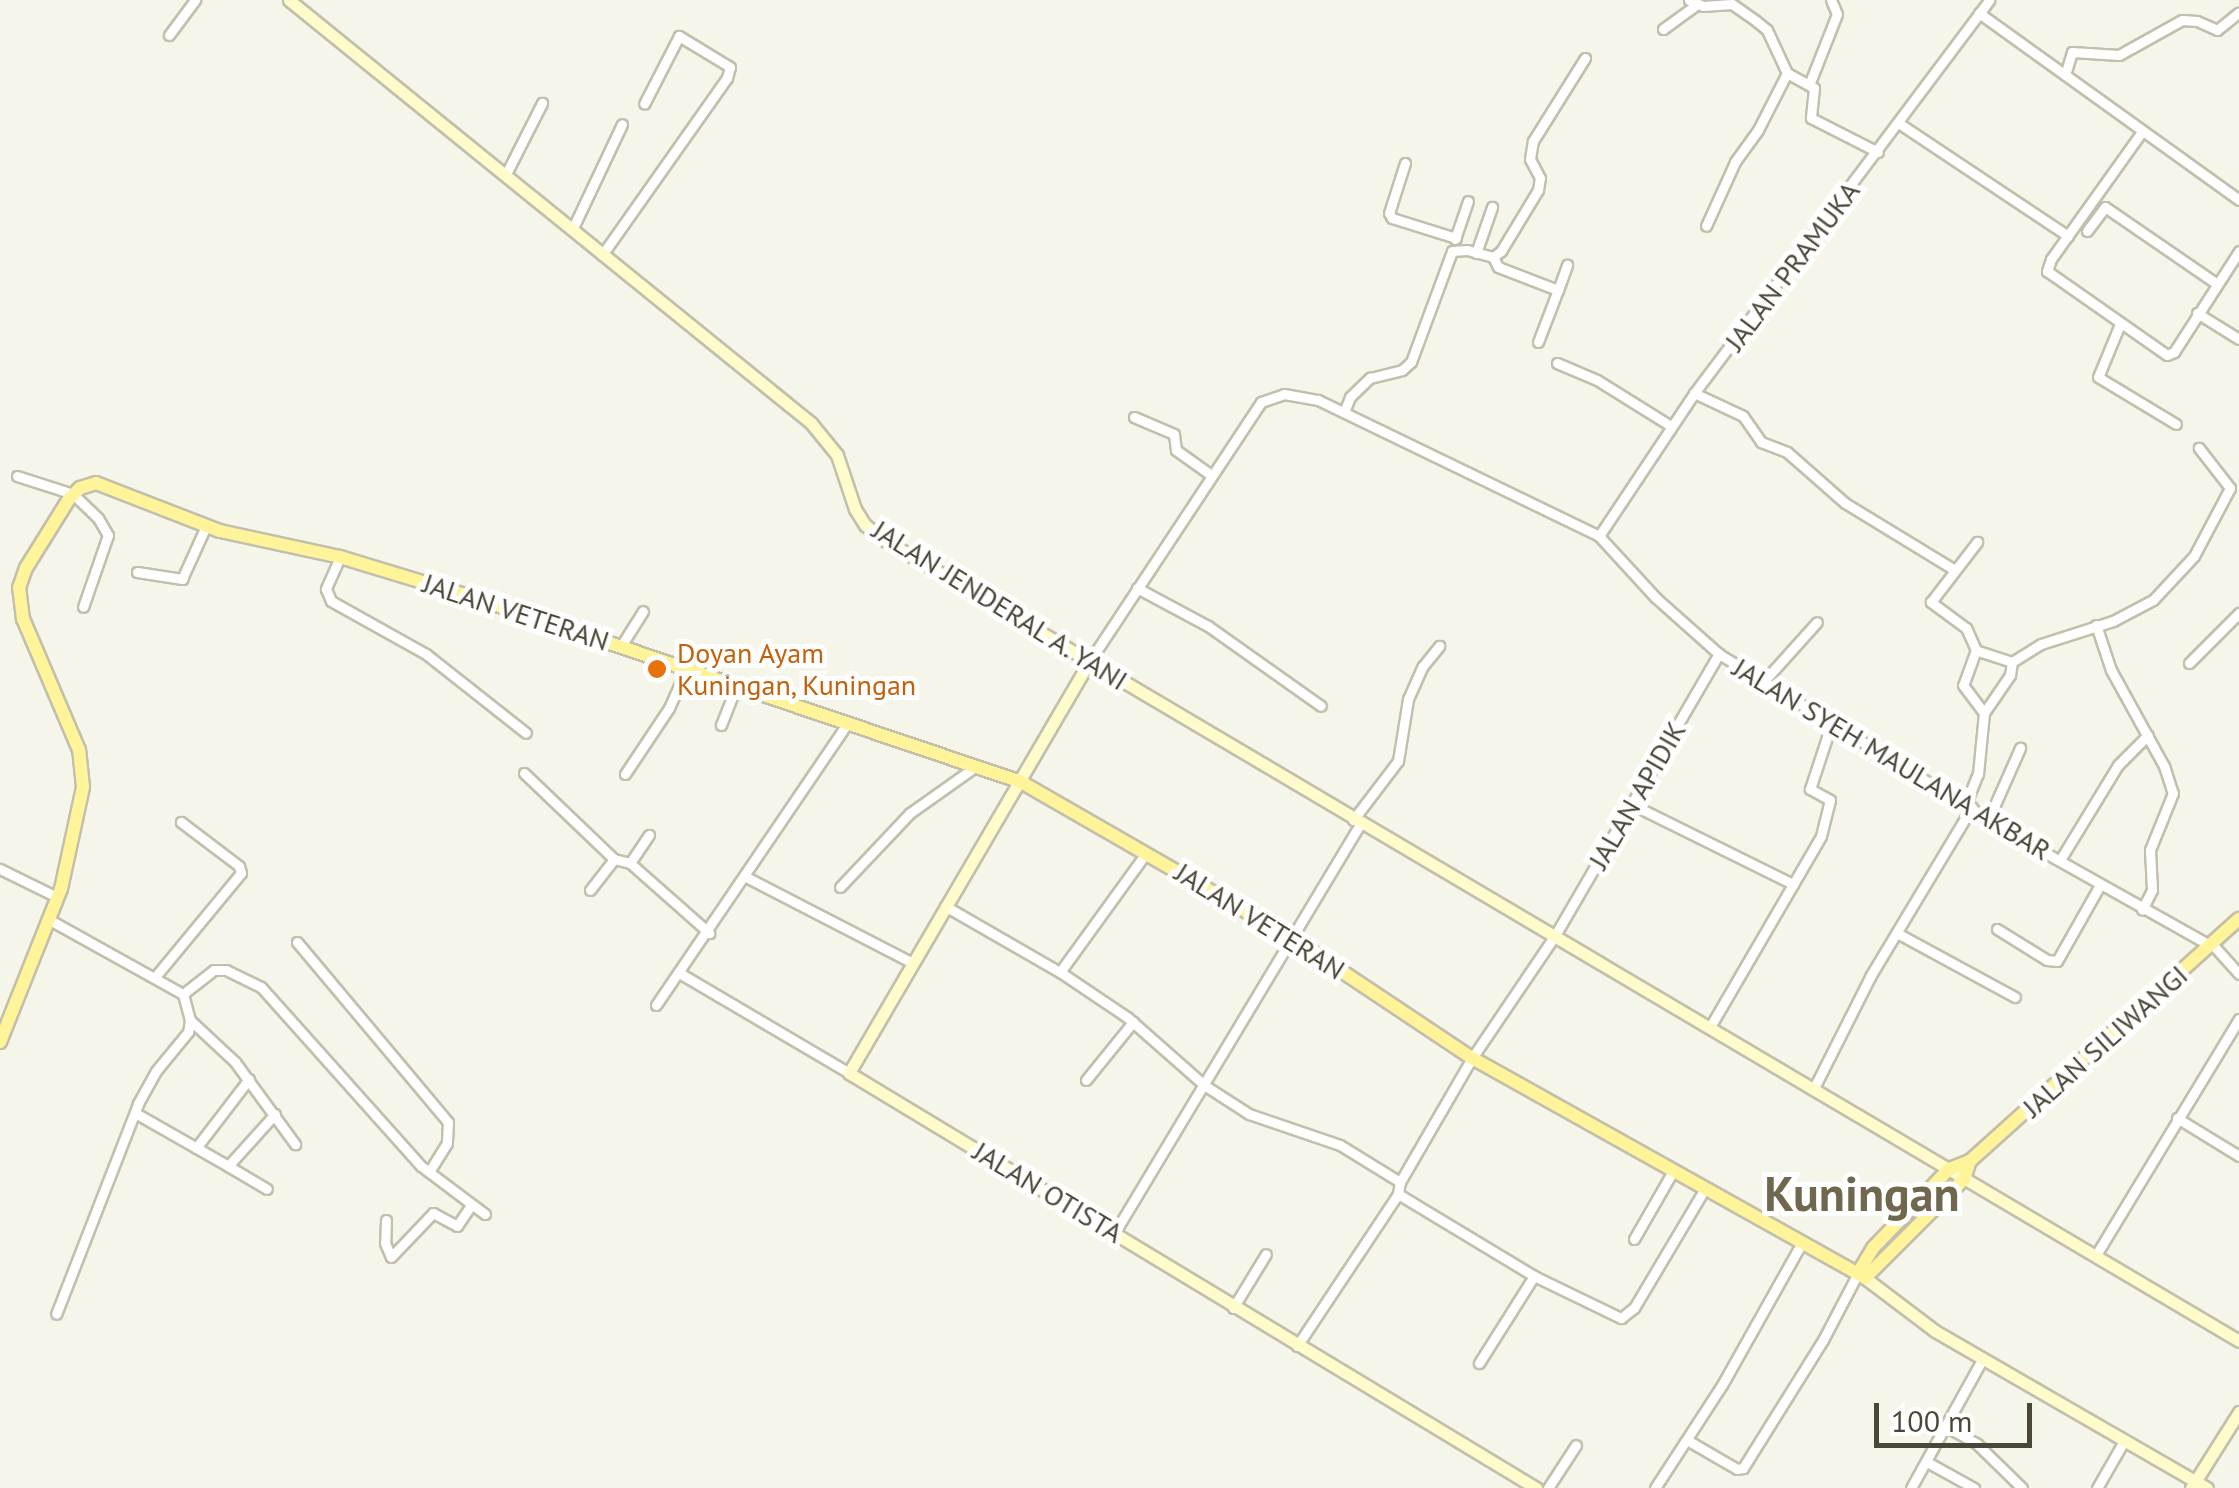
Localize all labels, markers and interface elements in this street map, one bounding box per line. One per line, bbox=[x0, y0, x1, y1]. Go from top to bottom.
street label: JALAN PRAMUKA bbox=[1718, 175, 1866, 357]
street label: JALAN JENDERAL A. YANI bbox=[864, 511, 1136, 699]
street label: JALAN VETERAN bbox=[418, 566, 614, 658]
place label: Doyan Ayam Kuningan, Kuningan bbox=[677, 636, 918, 702]
street label: JALAN SYEH MAULANA AKBAR bbox=[1726, 650, 2058, 868]
marker: Doyan Ayam Kuningan, Kuningan bbox=[646, 658, 668, 680]
street label: JALAN APIDIK bbox=[1581, 715, 1693, 875]
street label: JALAN VETERAN bbox=[1169, 855, 1351, 987]
street label: JALAN SILIWANGI bbox=[2016, 958, 2194, 1124]
street label: JALAN OTISTA bbox=[967, 1134, 1129, 1250]
district label: Kuningan bbox=[1764, 1165, 1960, 1223]
scale bar bbox=[1879, 1383, 2036, 1445]
text: 100 m bbox=[1891, 1401, 1972, 1440]

